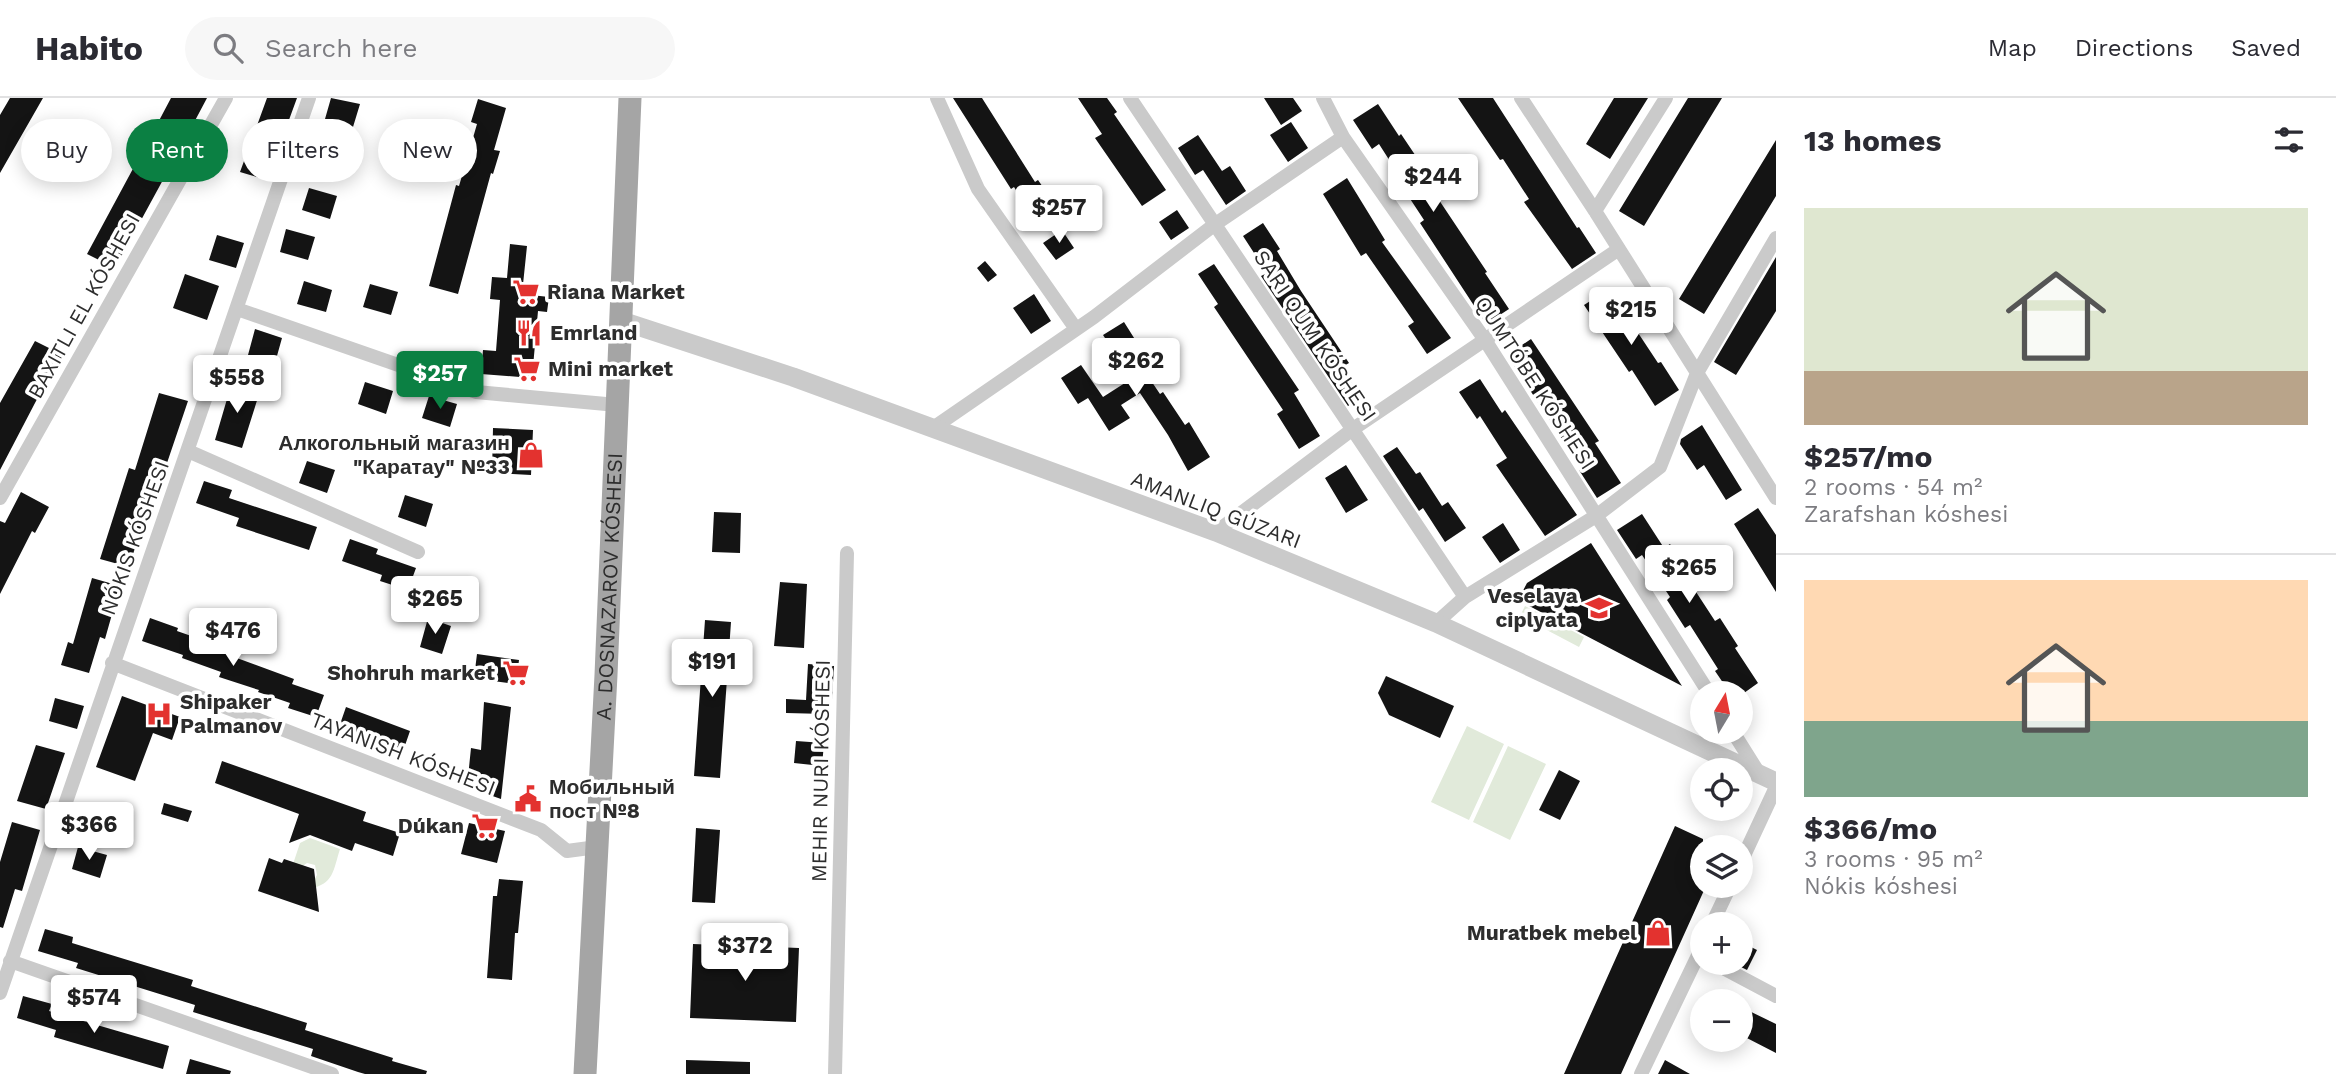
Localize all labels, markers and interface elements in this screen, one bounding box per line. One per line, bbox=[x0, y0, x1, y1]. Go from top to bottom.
search box bbox=[185, 17, 675, 80]
text: Habito bbox=[35, 29, 143, 68]
icon: search bbox=[209, 29, 247, 67]
text: Search here bbox=[265, 33, 417, 63]
text: Map bbox=[1988, 34, 2037, 62]
text: Directions bbox=[2075, 34, 2193, 62]
text: Saved bbox=[2231, 34, 2301, 62]
chip: Buy bbox=[21, 119, 112, 182]
chip: Rent bbox=[126, 119, 228, 182]
chip: Filters bbox=[242, 119, 364, 182]
chip: New bbox=[378, 119, 477, 182]
icon: filters bbox=[2270, 121, 2308, 159]
text: 13 homes bbox=[1804, 123, 1941, 158]
pin: $244 bbox=[1392, 155, 1474, 214]
text: $244 bbox=[1404, 163, 1462, 190]
pin: $257 bbox=[1018, 186, 1100, 245]
text: $257 bbox=[1031, 194, 1087, 221]
street label: BAXITLI EL KÓSHESI bbox=[22, 209, 145, 403]
street label: SARI QUM KÓSHESI bbox=[1249, 245, 1382, 426]
icon: home bbox=[1993, 253, 2119, 379]
supermarket icon: Riana Market bbox=[511, 277, 541, 307]
place label: Riana Market bbox=[547, 279, 685, 304]
pin: $215 bbox=[1590, 288, 1672, 347]
street label: QUMTÓBE KÓSHESI bbox=[1470, 291, 1601, 474]
text: $215 bbox=[1605, 296, 1657, 323]
restaurant icon: Emrland bbox=[514, 318, 544, 348]
place label: Emrland bbox=[550, 320, 637, 345]
pin: $262 bbox=[1095, 338, 1177, 398]
text: $262 bbox=[1108, 347, 1164, 374]
pin: $257 bbox=[399, 352, 481, 411]
supermarket icon: Mini market bbox=[512, 354, 542, 384]
pin: $558 bbox=[196, 356, 278, 415]
place label: Mini market bbox=[548, 356, 673, 381]
text: $257 bbox=[412, 360, 468, 387]
text: $558 bbox=[209, 364, 265, 391]
place label: Алкогольный магазин "Каратау" №33 bbox=[278, 430, 510, 479]
text: $257/mo bbox=[1804, 439, 1933, 474]
shop icon: Алкогольный магазин "Каратау" №33 bbox=[516, 440, 546, 470]
street label: A. DOSNAZAROV KÓSHESI bbox=[591, 452, 627, 721]
street label: NÓKIS KÓSHESI bbox=[95, 457, 174, 618]
street label: AMANLIQ GÚZARI bbox=[1128, 466, 1305, 553]
text: 2 rooms · 54 m² bbox=[1804, 474, 1982, 501]
text: Zarafshan kóshesi bbox=[1804, 501, 2008, 528]
pin: $265 bbox=[1648, 546, 1730, 605]
text: $265 bbox=[1661, 554, 1717, 581]
pin: $265 bbox=[394, 576, 476, 636]
place label: Veselaya ciplyata bbox=[1487, 583, 1579, 632]
text: $265 bbox=[407, 585, 463, 612]
school or university icon: Veselaya ciplyata bbox=[1584, 593, 1614, 623]
pin: $476 bbox=[192, 608, 274, 668]
text: $476 bbox=[205, 617, 261, 644]
icon: home bbox=[1993, 625, 2119, 751]
pin: $191 bbox=[671, 640, 753, 699]
text: $191 bbox=[688, 648, 736, 675]
supermarket icon: Shohruh market bbox=[501, 658, 531, 688]
place label: Shohruh market bbox=[327, 660, 495, 685]
street label: MEHIR NURI KÓSHESI bbox=[806, 660, 835, 882]
north arrow bbox=[1690, 681, 1754, 744]
map controls bbox=[1690, 681, 1753, 1052]
place label: Shipaker Palmanov bbox=[180, 689, 282, 738]
hospital icon: Shipaker Palmanov bbox=[144, 699, 174, 729]
street label: TAYANISH KÓSHESI bbox=[307, 707, 499, 800]
button: locate bbox=[1690, 758, 1753, 821]
place label: Мобильный пост №8 bbox=[549, 774, 675, 823]
public building icon: Мобильный пост №8 bbox=[513, 784, 543, 814]
pin: $366 bbox=[48, 802, 130, 862]
text: $366 bbox=[61, 811, 117, 838]
supermarket icon: Dúkan bbox=[470, 811, 500, 841]
text: $366/mo bbox=[1804, 811, 1937, 846]
place label: Dúkan bbox=[398, 813, 464, 838]
button: layers bbox=[1690, 835, 1753, 898]
text: 3 rooms · 95 m² bbox=[1804, 846, 1983, 873]
text: Nókis kóshesi bbox=[1804, 873, 1958, 900]
button: + bbox=[1690, 912, 1753, 975]
shop icon: Muratbek mebel bbox=[1643, 918, 1673, 948]
place label: Muratbek mebel bbox=[1467, 920, 1637, 945]
pin: $372 bbox=[704, 924, 786, 983]
text: $372 bbox=[717, 932, 773, 959]
pin: $574 bbox=[53, 976, 135, 1035]
text: $574 bbox=[67, 984, 121, 1011]
button: − bbox=[1690, 989, 1753, 1052]

